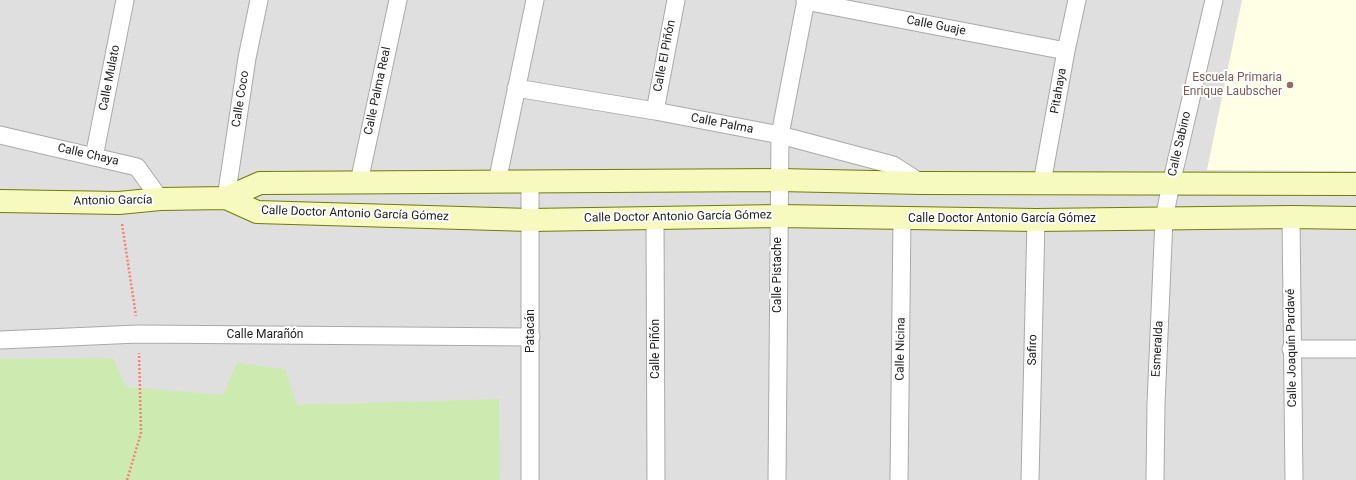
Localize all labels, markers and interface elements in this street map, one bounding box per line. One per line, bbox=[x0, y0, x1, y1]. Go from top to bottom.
street label: Calle Guaje bbox=[905, 13, 967, 39]
street label: Calle El Piñón bbox=[651, 19, 679, 93]
street label: Calle Mulato bbox=[97, 44, 123, 112]
street label: Calle Palma Real bbox=[362, 46, 394, 136]
street label: Pitahaya bbox=[1048, 67, 1070, 115]
street label: Calle Coco bbox=[229, 70, 253, 128]
place label: Escuela Primaria Enrique Laubscher bbox=[1183, 71, 1282, 99]
marker: Escuela Primaria Enrique Laubscher bbox=[1285, 80, 1295, 90]
street label: Calle Sabino bbox=[1166, 110, 1194, 178]
street label: Calle Palma bbox=[689, 111, 755, 137]
street label: Calle Chaya bbox=[56, 141, 120, 169]
street label: Antonio García bbox=[73, 193, 153, 209]
street label: Calle Doctor Antonio García Gómez bbox=[261, 204, 449, 224]
street label: Calle Doctor Antonio García Gómez bbox=[584, 208, 772, 226]
street label: Calle Doctor Antonio García Gómez bbox=[908, 212, 1096, 226]
street label: Calle Pistache bbox=[771, 237, 785, 313]
street label: Calle Joaquín Pardavé bbox=[1284, 288, 1300, 408]
street label: Patacán bbox=[524, 309, 538, 353]
street label: Calle Nicina bbox=[893, 317, 909, 381]
street label: Calle Piñón bbox=[649, 319, 663, 379]
street label: Esmeralda bbox=[1149, 320, 1167, 378]
street label: Calle Marañón bbox=[227, 328, 303, 342]
street label: Safiro bbox=[1026, 334, 1040, 366]

